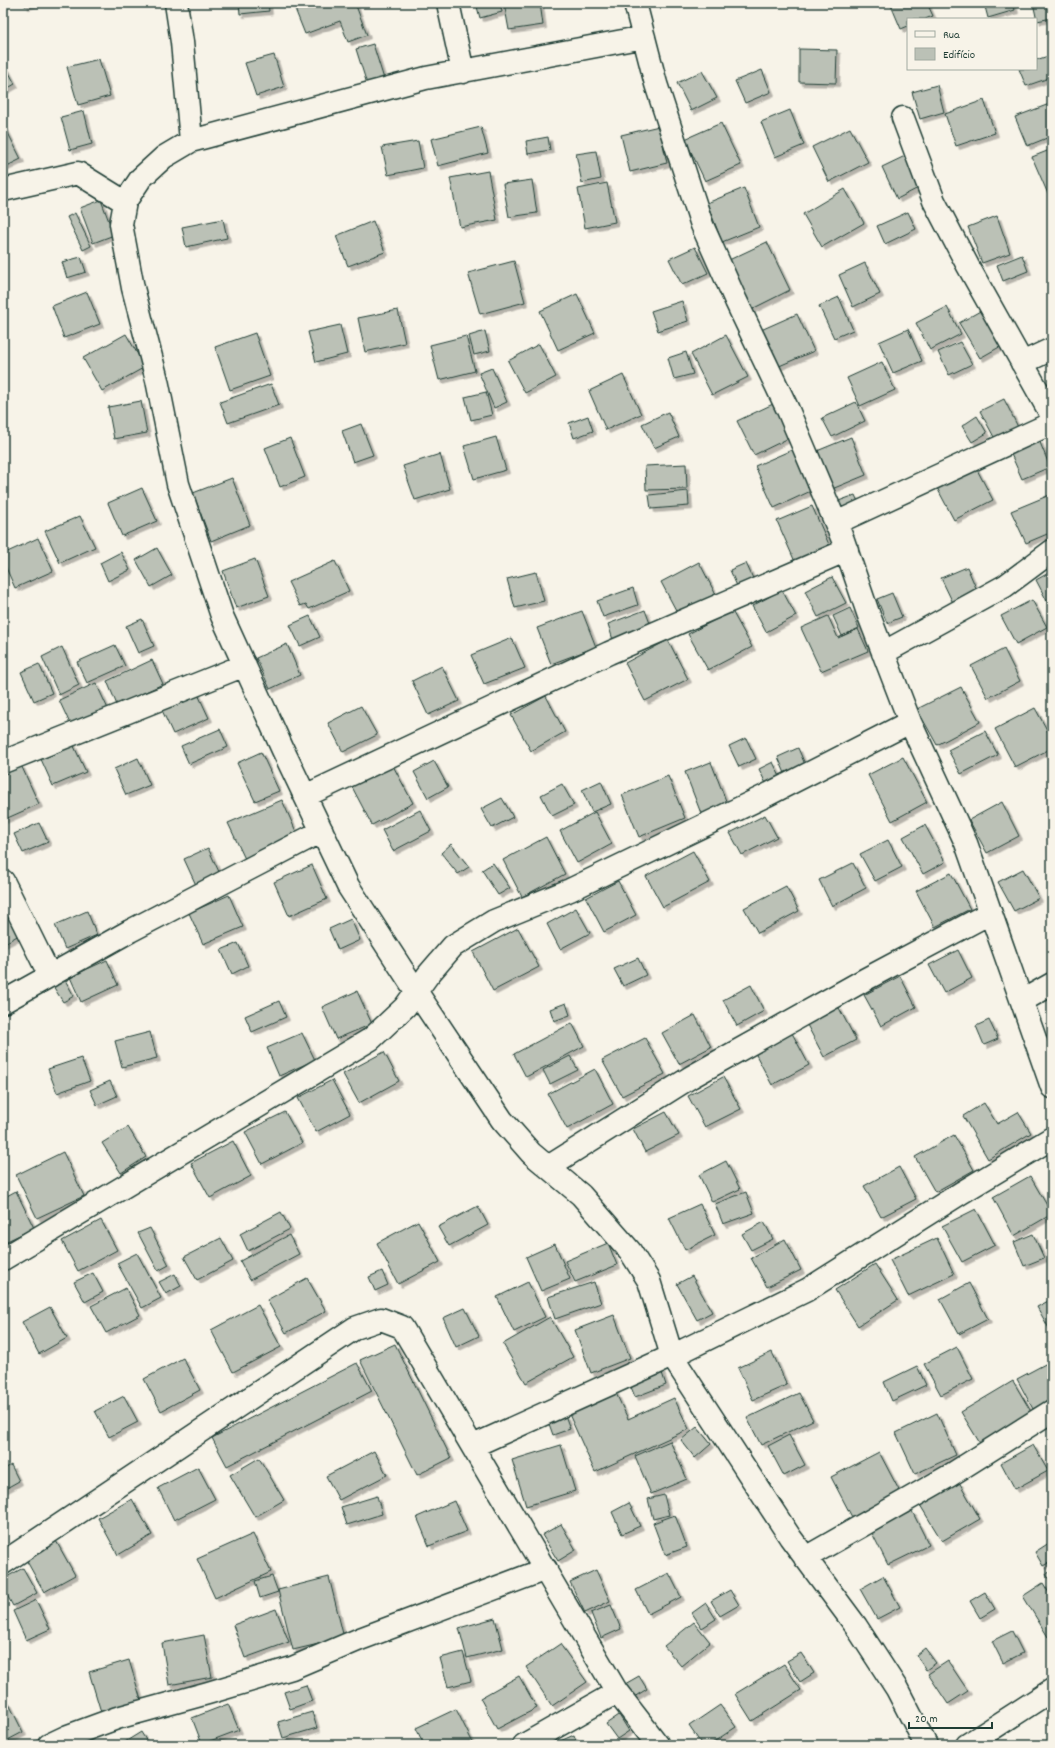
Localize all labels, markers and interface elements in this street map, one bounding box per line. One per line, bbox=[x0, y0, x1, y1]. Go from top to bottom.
legend bbox=[907, 18, 1037, 70]
text: Rua bbox=[943, 27, 960, 44]
text: Edifício bbox=[943, 47, 975, 64]
scale bar bbox=[909, 1704, 992, 1730]
text: 20 m bbox=[915, 1711, 938, 1728]

